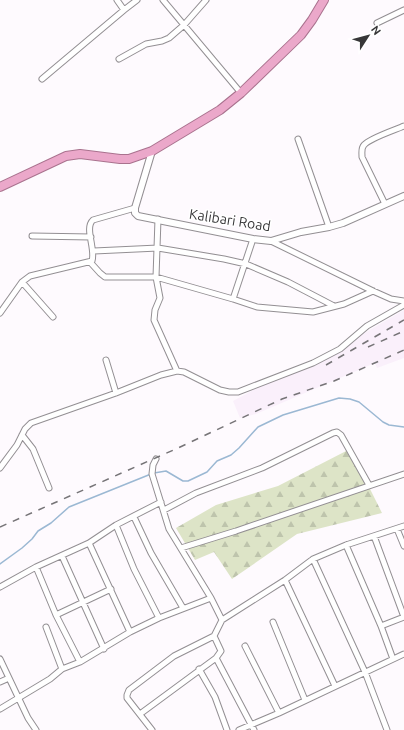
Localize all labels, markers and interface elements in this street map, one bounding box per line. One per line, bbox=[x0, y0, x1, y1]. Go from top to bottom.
north arrow bbox=[348, 16, 388, 56]
text: N bbox=[369, 23, 383, 37]
street label: Kalibari Road bbox=[188, 206, 272, 234]

